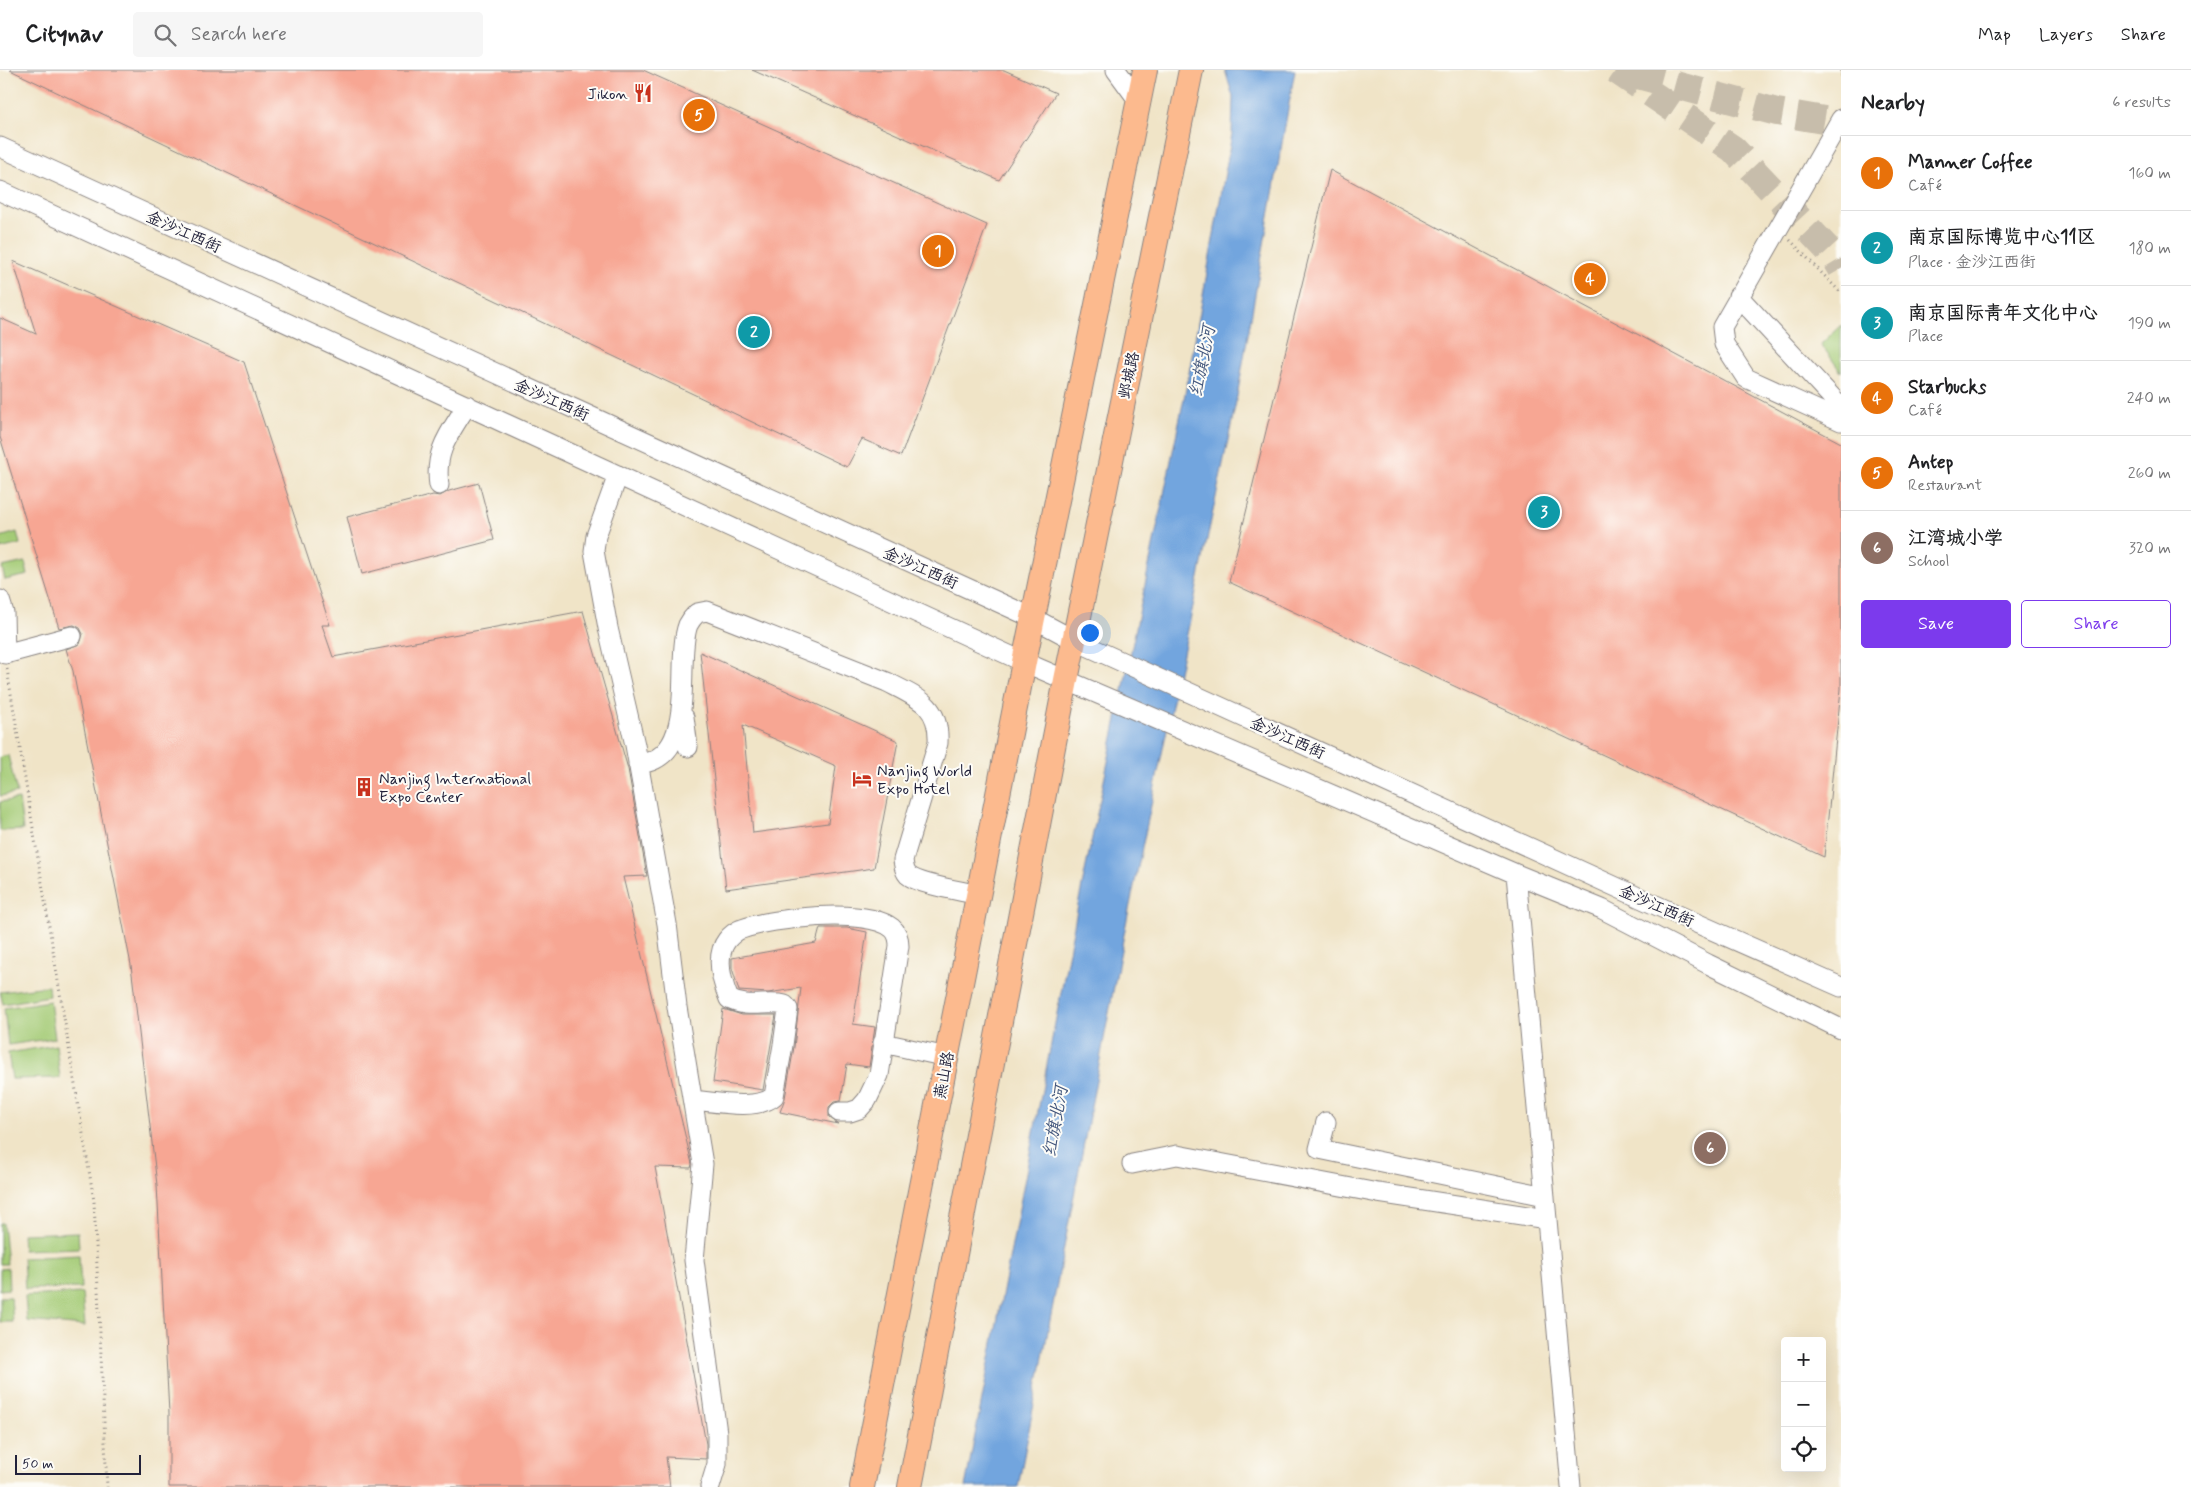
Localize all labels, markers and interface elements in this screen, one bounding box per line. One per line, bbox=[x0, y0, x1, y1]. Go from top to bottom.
search box bbox=[133, 12, 483, 57]
text: Citynav bbox=[25, 19, 103, 50]
icon: search bbox=[151, 21, 179, 49]
text: Search here bbox=[191, 22, 287, 47]
text: Map bbox=[1978, 23, 2011, 47]
text: Layers bbox=[2039, 23, 2093, 47]
text: Share bbox=[2121, 23, 2166, 47]
restaurant icon: Jikon bbox=[632, 82, 654, 104]
place label: Jikon bbox=[587, 84, 628, 105]
text: Nearby bbox=[1861, 89, 1925, 117]
text: 6 results bbox=[2112, 92, 2171, 113]
pin: 5 bbox=[683, 96, 715, 134]
text: Manner Coffee bbox=[1908, 150, 2033, 175]
text: 1 bbox=[1873, 163, 1881, 184]
text: 160 m bbox=[2128, 163, 2171, 184]
text: Café bbox=[1908, 175, 1942, 196]
street label: 金沙江西街 bbox=[143, 207, 224, 258]
text: 南京国际博览中心11区 bbox=[1908, 225, 2096, 250]
pin: 1 bbox=[922, 232, 954, 270]
text: 2 bbox=[1873, 238, 1881, 259]
text: 180 m bbox=[2128, 238, 2171, 259]
text: Place · 金沙江西街 bbox=[1908, 252, 2036, 273]
pin: 4 bbox=[1574, 260, 1606, 298]
text: 南京国际青年文化中心 bbox=[1908, 301, 2098, 326]
pin: 2 bbox=[738, 313, 770, 351]
text: 3 bbox=[1873, 313, 1881, 334]
text: 190 m bbox=[2128, 313, 2171, 334]
water label: 红旗北河 bbox=[1184, 321, 1222, 399]
text: Place bbox=[1908, 326, 1943, 347]
street label: 邺城路 bbox=[1114, 350, 1145, 401]
street label: 金沙江西街 bbox=[511, 375, 592, 426]
text: Starbucks bbox=[1908, 375, 1986, 400]
text: 4 bbox=[1872, 388, 1882, 409]
text: 240 m bbox=[2127, 388, 2171, 409]
text: Café bbox=[1908, 400, 1942, 421]
text: Antep bbox=[1908, 450, 1953, 475]
text: 5 bbox=[1872, 463, 1882, 484]
text: 260 m bbox=[2128, 463, 2171, 484]
text: Restaurant bbox=[1908, 475, 1982, 496]
pin: 3 bbox=[1528, 493, 1560, 531]
text: 江湾城小学 bbox=[1908, 526, 2003, 551]
text: 6 bbox=[1873, 538, 1881, 559]
text: 320 m bbox=[2129, 538, 2171, 559]
street label: 金沙江西街 bbox=[880, 543, 961, 594]
text: School bbox=[1908, 551, 1949, 572]
button: Save bbox=[1861, 600, 2011, 648]
button: Share bbox=[2021, 600, 2171, 648]
your location bbox=[1077, 620, 1103, 646]
street label: 金沙江西街 bbox=[1247, 713, 1328, 764]
place label: Nanjing World Expo Hotel bbox=[877, 761, 972, 800]
hotel icon: Nanjing World Expo Hotel bbox=[851, 768, 873, 790]
place label: Nanjing International Expo Center bbox=[379, 769, 531, 808]
building icon: Nanjing International Expo Center bbox=[353, 776, 375, 798]
street label: 金沙江西街 bbox=[1616, 881, 1697, 932]
street label: 燕山路 bbox=[930, 1050, 959, 1101]
water label: 红旗北河 bbox=[1038, 1081, 1075, 1159]
pin: 6 bbox=[1694, 1129, 1726, 1167]
map controls bbox=[1781, 1337, 1826, 1472]
button: + bbox=[1781, 1337, 1826, 1382]
button: − bbox=[1781, 1382, 1826, 1427]
button: locate bbox=[1781, 1427, 1826, 1472]
scale bar bbox=[15, 1452, 141, 1475]
text: 50 m bbox=[22, 1455, 53, 1473]

